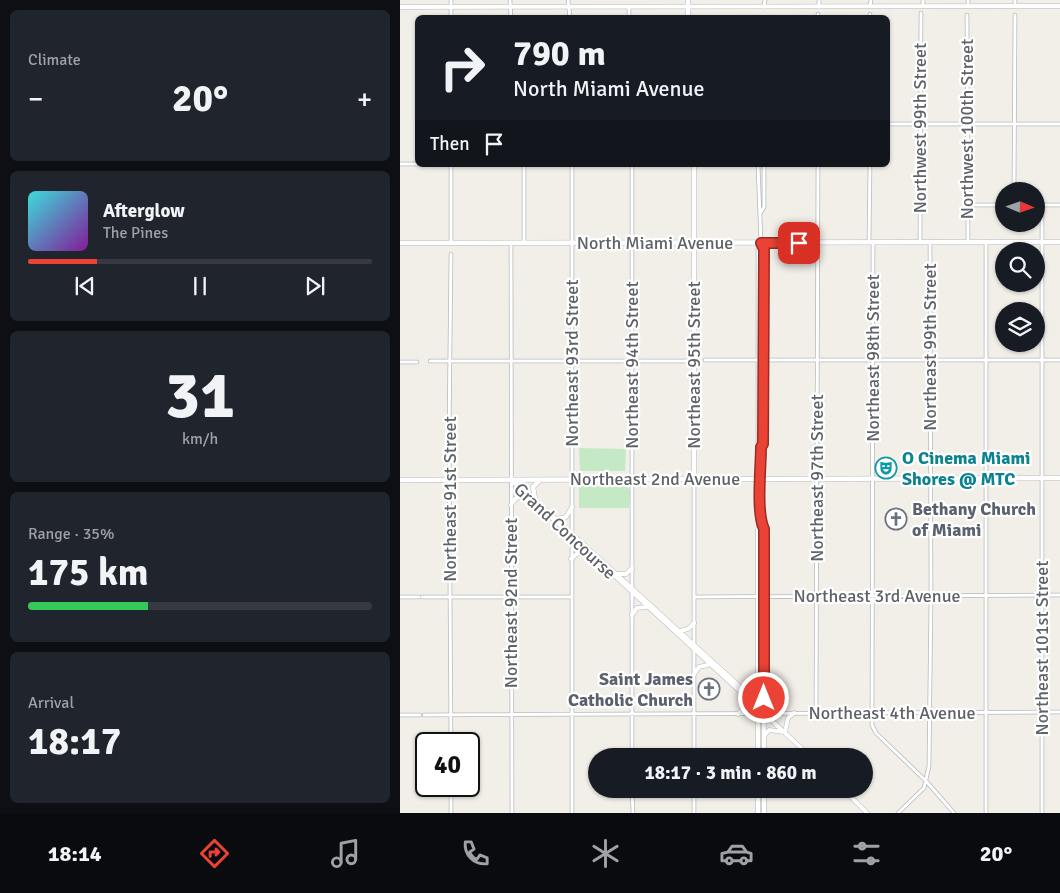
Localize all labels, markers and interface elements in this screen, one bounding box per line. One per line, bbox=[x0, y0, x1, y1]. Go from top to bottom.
text: 790 m bbox=[513, 32, 606, 75]
icon: right bbox=[430, 35, 495, 100]
street label: Northwest 100th Street bbox=[956, 39, 978, 219]
street label: Northwest 99th Street bbox=[909, 43, 931, 213]
text: Climate bbox=[28, 50, 81, 70]
text: 20° bbox=[172, 75, 228, 122]
text: North Miami Avenue bbox=[513, 75, 705, 102]
text: − bbox=[28, 82, 43, 116]
text: + bbox=[357, 82, 372, 116]
icon: arrive bbox=[480, 130, 508, 158]
text: Then bbox=[430, 132, 470, 156]
north arrow bbox=[995, 182, 1045, 232]
map controls bbox=[995, 182, 1045, 352]
text: Afterglow bbox=[103, 199, 185, 223]
pin bbox=[778, 222, 820, 264]
text: The Pines bbox=[103, 223, 168, 243]
icon: arrive bbox=[785, 229, 813, 257]
street label: North Miami Avenue bbox=[577, 232, 733, 254]
button: search bbox=[995, 242, 1045, 292]
street label: Northeast 99th Street bbox=[919, 263, 941, 431]
icon: previous bbox=[71, 272, 99, 300]
icon: pause bbox=[186, 272, 214, 300]
icon: next bbox=[301, 272, 329, 300]
street label: Northeast 98th Street bbox=[862, 274, 884, 442]
street label: Northeast 93rd Street bbox=[561, 279, 583, 447]
street label: Northeast 94th Street bbox=[621, 281, 643, 449]
street label: Northeast 95th Street bbox=[683, 281, 705, 449]
button: layers bbox=[995, 302, 1045, 352]
text: 31 bbox=[165, 356, 235, 436]
street label: Northeast 97th Street bbox=[806, 394, 828, 562]
street label: Northeast 91st Street bbox=[439, 416, 461, 582]
text: km/h bbox=[182, 429, 218, 449]
place label: O Cinema Miami Shores @ MTC bbox=[902, 447, 1030, 490]
theatre icon: O Cinema Miami Shores @ MTC bbox=[874, 456, 898, 480]
street label: Northeast 2nd Avenue bbox=[570, 468, 740, 490]
street label: Grand Concourse bbox=[509, 478, 621, 584]
place label: Bethany Church of Miami bbox=[912, 498, 1036, 541]
church icon: Bethany Church of Miami bbox=[884, 507, 908, 531]
street label: Northeast 92nd Street bbox=[500, 518, 522, 688]
text: Range · 35% bbox=[28, 524, 114, 544]
text: 175 km bbox=[28, 549, 149, 596]
street label: Northeast 101st Street bbox=[1031, 560, 1053, 736]
street label: Northeast 3rd Avenue bbox=[794, 585, 960, 607]
place label: Saint James Catholic Church bbox=[568, 668, 693, 711]
position arrow bbox=[737, 671, 789, 723]
church icon: Saint James Catholic Church bbox=[697, 677, 721, 701]
text: Arrival bbox=[28, 693, 74, 713]
street label: Northeast 4th Avenue bbox=[808, 702, 976, 724]
text: 18:17 bbox=[28, 718, 121, 765]
speed limit sign: 40 bbox=[415, 732, 480, 797]
text: 18:17 · 3 min · 860 m bbox=[644, 761, 817, 785]
icon: directions bbox=[197, 836, 232, 871]
icon: music bbox=[328, 836, 363, 871]
icon: phone bbox=[458, 836, 493, 871]
icon: climate bbox=[588, 836, 623, 871]
icon: car bbox=[719, 836, 754, 871]
icon: filters bbox=[849, 836, 884, 871]
text: 18:14 bbox=[48, 840, 102, 867]
text: 20° bbox=[980, 840, 1012, 867]

